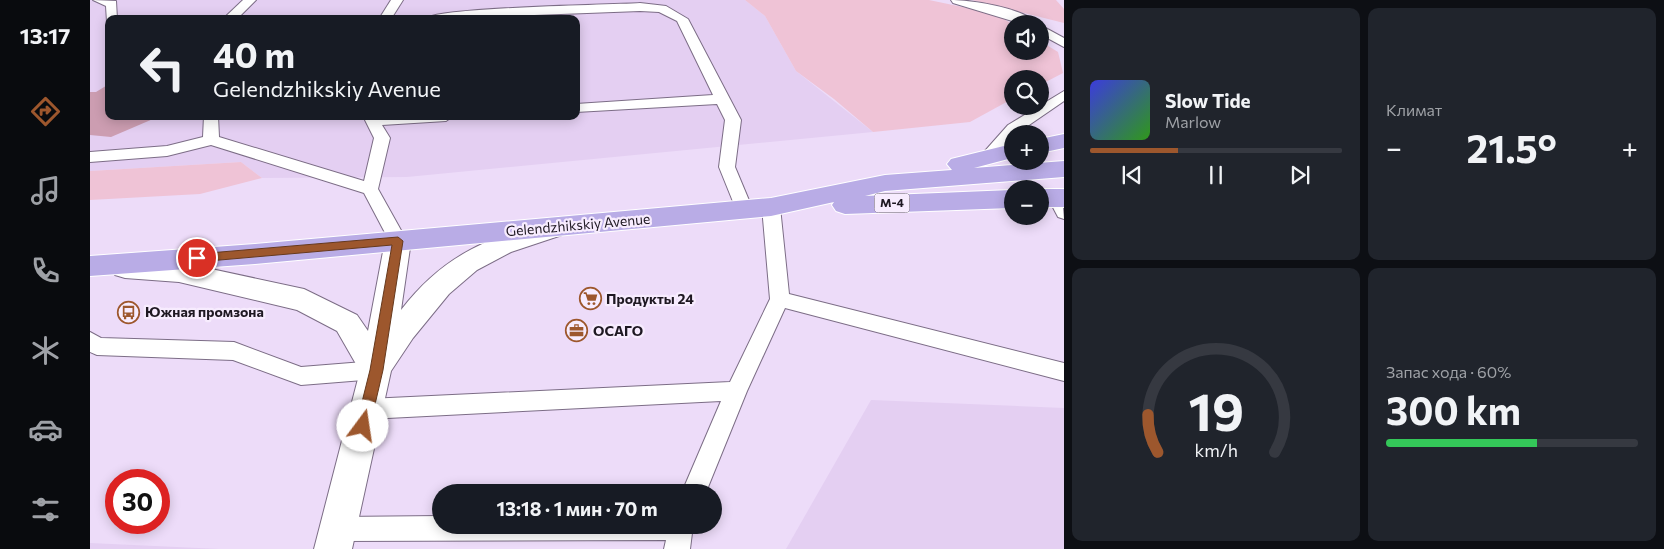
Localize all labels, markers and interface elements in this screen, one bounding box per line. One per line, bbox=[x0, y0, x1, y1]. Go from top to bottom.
map controls bbox=[1004, 15, 1049, 225]
button: sound bbox=[1004, 15, 1049, 60]
text: 13:17 bbox=[20, 22, 70, 49]
text: 40 m bbox=[213, 32, 295, 75]
icon: left bbox=[130, 35, 195, 100]
button: search bbox=[1004, 70, 1049, 115]
text: Gelendzhikskiy Avenue bbox=[213, 75, 441, 102]
text: Slow Tide bbox=[1165, 89, 1251, 112]
icon: directions bbox=[28, 94, 63, 129]
text: Климат bbox=[1386, 100, 1442, 119]
text: Marlow bbox=[1165, 112, 1221, 131]
text: 21.5° bbox=[1467, 124, 1557, 171]
button: + bbox=[1004, 125, 1049, 170]
text: − bbox=[1386, 130, 1402, 164]
text: + bbox=[1622, 130, 1638, 164]
icon: previous bbox=[1118, 161, 1146, 189]
icon: pause bbox=[1202, 161, 1230, 189]
icon: next bbox=[1286, 161, 1314, 189]
icon: music bbox=[28, 173, 63, 208]
button: − bbox=[1004, 180, 1049, 225]
road number: М-4 bbox=[874, 194, 910, 212]
street label: Gelendzhikskiy Avenue bbox=[505, 210, 651, 239]
pin bbox=[176, 237, 218, 279]
icon: arrive bbox=[183, 244, 211, 272]
icon: phone bbox=[28, 253, 63, 288]
supermarket icon: Продукты 24 bbox=[578, 287, 602, 311]
place label: Продукты 24 bbox=[606, 290, 694, 307]
bus stop icon: Южная промзона bbox=[117, 300, 141, 324]
place label: Южная промзона bbox=[145, 303, 264, 320]
office icon: ОСАГО bbox=[565, 319, 589, 343]
place label: ОСАГО bbox=[593, 322, 643, 339]
icon: climate bbox=[28, 333, 63, 368]
text: Запас хода · 60% bbox=[1386, 362, 1511, 381]
text: 19 bbox=[1188, 378, 1244, 442]
text: 300 km bbox=[1386, 386, 1521, 433]
position arrow bbox=[336, 399, 388, 451]
icon: car bbox=[28, 412, 63, 447]
text: km/h bbox=[1194, 439, 1238, 461]
speed limit sign: 30 bbox=[105, 469, 170, 534]
icon: filters bbox=[28, 492, 63, 527]
text: 13:18 · 1 мин · 70 m bbox=[496, 497, 658, 520]

